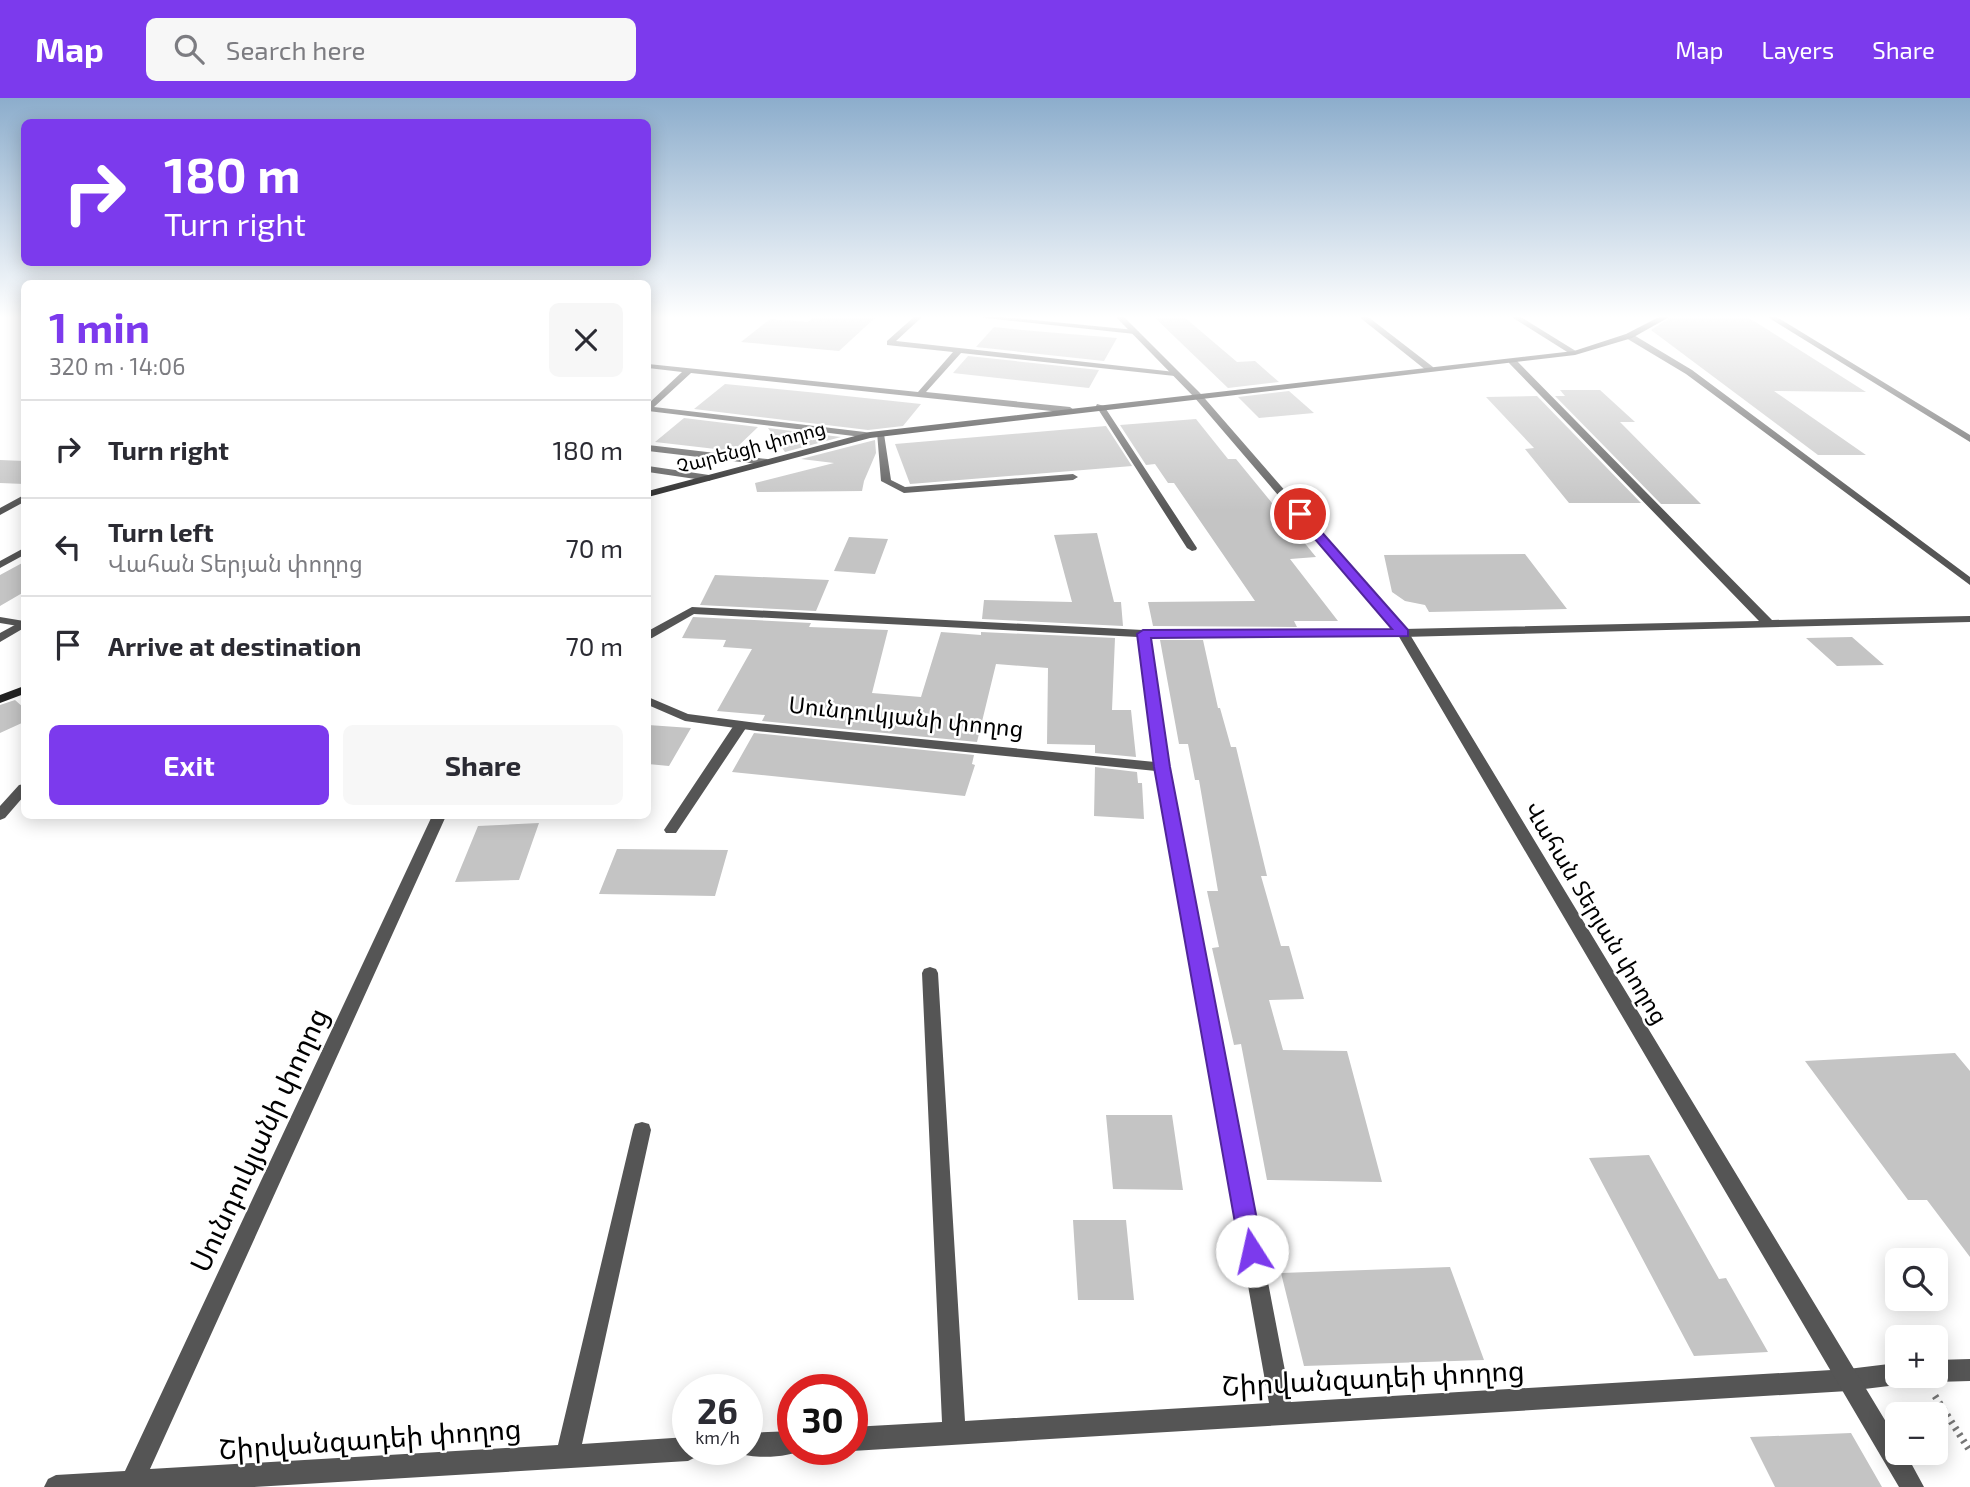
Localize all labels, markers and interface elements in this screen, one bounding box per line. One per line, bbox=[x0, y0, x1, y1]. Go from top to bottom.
search box bbox=[146, 18, 636, 81]
text: Map bbox=[35, 29, 104, 69]
icon: search bbox=[170, 30, 208, 68]
text: Search here bbox=[226, 34, 365, 65]
text: Map bbox=[1675, 35, 1723, 64]
text: Layers bbox=[1761, 35, 1834, 64]
text: Share bbox=[1872, 35, 1935, 64]
text: 180 m bbox=[164, 144, 300, 203]
icon: right bbox=[49, 147, 140, 238]
text: Turn right bbox=[164, 204, 306, 242]
text: 1 min bbox=[49, 301, 150, 351]
button: close bbox=[549, 303, 623, 377]
text: 320 m · 14:06 bbox=[49, 352, 185, 380]
street label: Չարենցի փողոց bbox=[674, 416, 828, 478]
icon: right bbox=[49, 430, 87, 468]
text: Turn right bbox=[108, 434, 229, 465]
text: 180 m bbox=[553, 434, 623, 465]
pin bbox=[1270, 484, 1330, 544]
icon: arrive bbox=[1281, 495, 1319, 533]
text: Turn left bbox=[108, 516, 214, 547]
icon: left bbox=[49, 528, 87, 566]
text: 70 m bbox=[565, 532, 623, 563]
text: Վահան Տերյան փողոց bbox=[108, 549, 363, 577]
icon: arrive bbox=[49, 626, 87, 664]
text: Arrive at destination bbox=[108, 630, 361, 661]
text: 70 m bbox=[565, 630, 623, 661]
street label: Սունդուկյանի փողոց bbox=[787, 690, 1025, 743]
button: Exit bbox=[49, 725, 329, 805]
button: Share bbox=[343, 725, 623, 805]
street label: Վահան Տերյան փողոց bbox=[1518, 796, 1674, 1029]
street label: Սունդուկյանի փողոց bbox=[182, 1002, 335, 1278]
position arrow bbox=[1215, 1214, 1289, 1288]
map controls bbox=[1885, 1248, 1948, 1465]
button: search bbox=[1885, 1248, 1948, 1311]
button: + bbox=[1885, 1325, 1948, 1388]
street label: Շիրվանզադեի փողոց bbox=[1220, 1352, 1525, 1403]
speed limit sign: 30 bbox=[777, 1374, 868, 1465]
text: 26 bbox=[697, 1389, 738, 1431]
button: − bbox=[1885, 1402, 1948, 1465]
street label: Շիրվանզադեի փողոց bbox=[217, 1410, 523, 1467]
text: km/h bbox=[695, 1426, 740, 1448]

